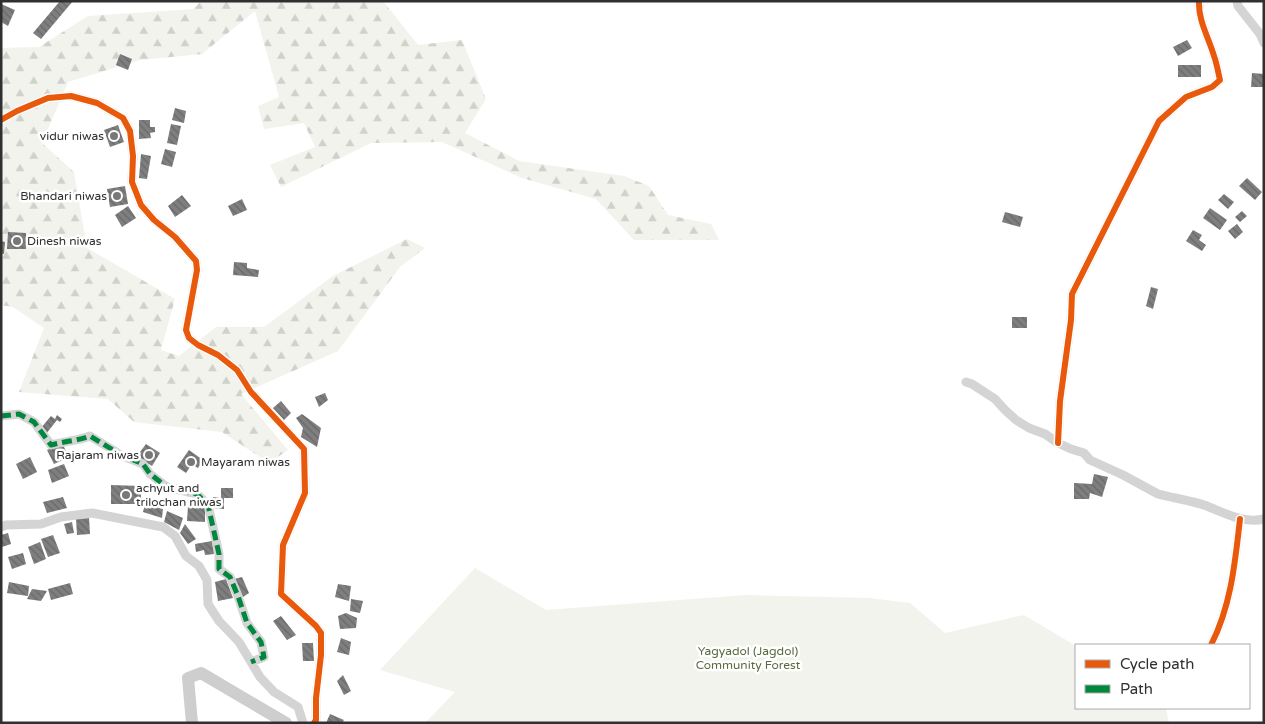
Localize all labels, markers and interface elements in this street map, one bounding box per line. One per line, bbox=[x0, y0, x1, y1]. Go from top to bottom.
place label: vidur niwas bbox=[40, 129, 104, 143]
marker: vidur niwas bbox=[108, 130, 120, 142]
place label: Bhandari niwas bbox=[20, 189, 107, 203]
marker: Bhandari niwas bbox=[111, 190, 123, 202]
place label: Dinesh niwas bbox=[27, 234, 102, 248]
marker: Dinesh niwas bbox=[11, 235, 23, 247]
place label: Rajaram niwas bbox=[56, 448, 139, 462]
marker: Rajaram niwas bbox=[143, 449, 155, 461]
place label: Mayaram niwas bbox=[201, 455, 290, 469]
marker: Mayaram niwas bbox=[185, 456, 197, 468]
place label: achyut and trilochan niwas bbox=[136, 481, 222, 509]
marker: achyut and trilochan niwas bbox=[120, 489, 132, 501]
park label: Yagyadol (Jagdol) Community Forest bbox=[696, 644, 801, 672]
legend bbox=[1075, 644, 1250, 709]
text: Cycle path bbox=[1120, 655, 1194, 673]
text: Path bbox=[1120, 680, 1153, 698]

